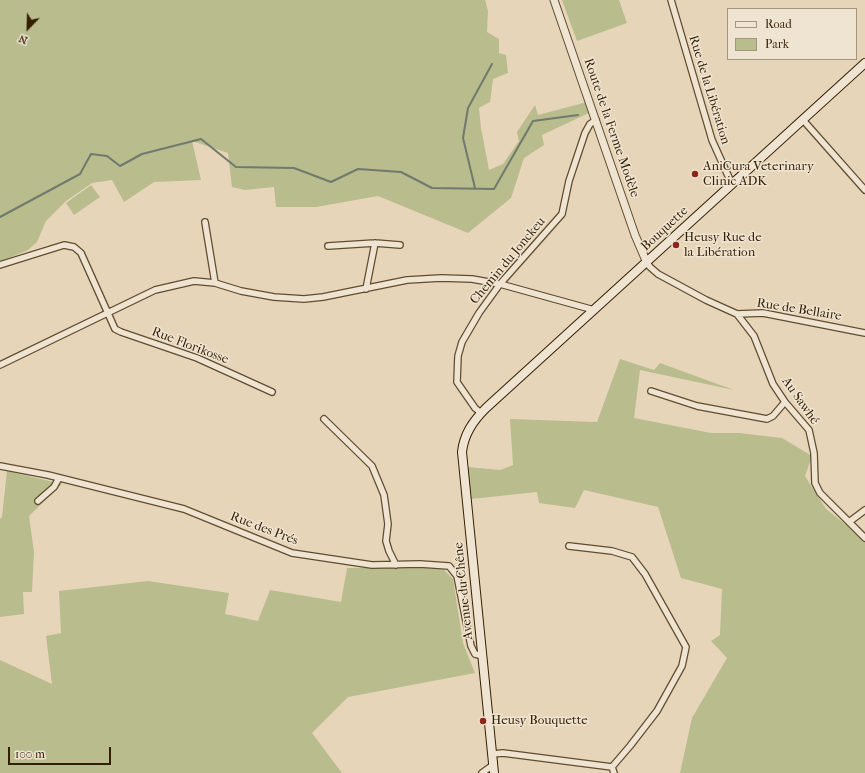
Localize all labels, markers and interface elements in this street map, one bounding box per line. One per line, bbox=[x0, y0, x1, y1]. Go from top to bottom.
north arrow bbox=[8, 8, 48, 48]
legend bbox=[727, 8, 857, 60]
text: Road bbox=[765, 17, 792, 31]
text: N bbox=[17, 32, 30, 47]
street label: Rue de la Libération bbox=[685, 34, 733, 146]
text: Park bbox=[765, 37, 789, 51]
street label: Route de la Ferme Modèle bbox=[580, 56, 642, 200]
place label: AniCura Veterinary Clinic ADK bbox=[703, 159, 814, 190]
marker: AniCura Veterinary Clinic ADK bbox=[690, 169, 700, 179]
street label: Bouquette bbox=[638, 203, 692, 255]
street label: Chemin du Jonckeu bbox=[467, 214, 549, 308]
place label: Heusy Rue de la Libération bbox=[684, 230, 762, 261]
marker: Heusy Rue de la Libération bbox=[671, 240, 681, 250]
street label: Rue de Bellaire bbox=[755, 296, 843, 324]
street label: Rue Florikosse bbox=[149, 324, 231, 368]
street label: Au Sawhé bbox=[778, 374, 822, 428]
street label: Rue des Prés bbox=[228, 509, 300, 549]
street label: Avenue du Chêne bbox=[451, 541, 477, 641]
place label: Heusy Bouquette bbox=[491, 713, 588, 729]
marker: Heusy Bouquette bbox=[478, 716, 488, 726]
scale bar bbox=[10, 739, 113, 765]
text: 100 m bbox=[15, 747, 45, 761]

